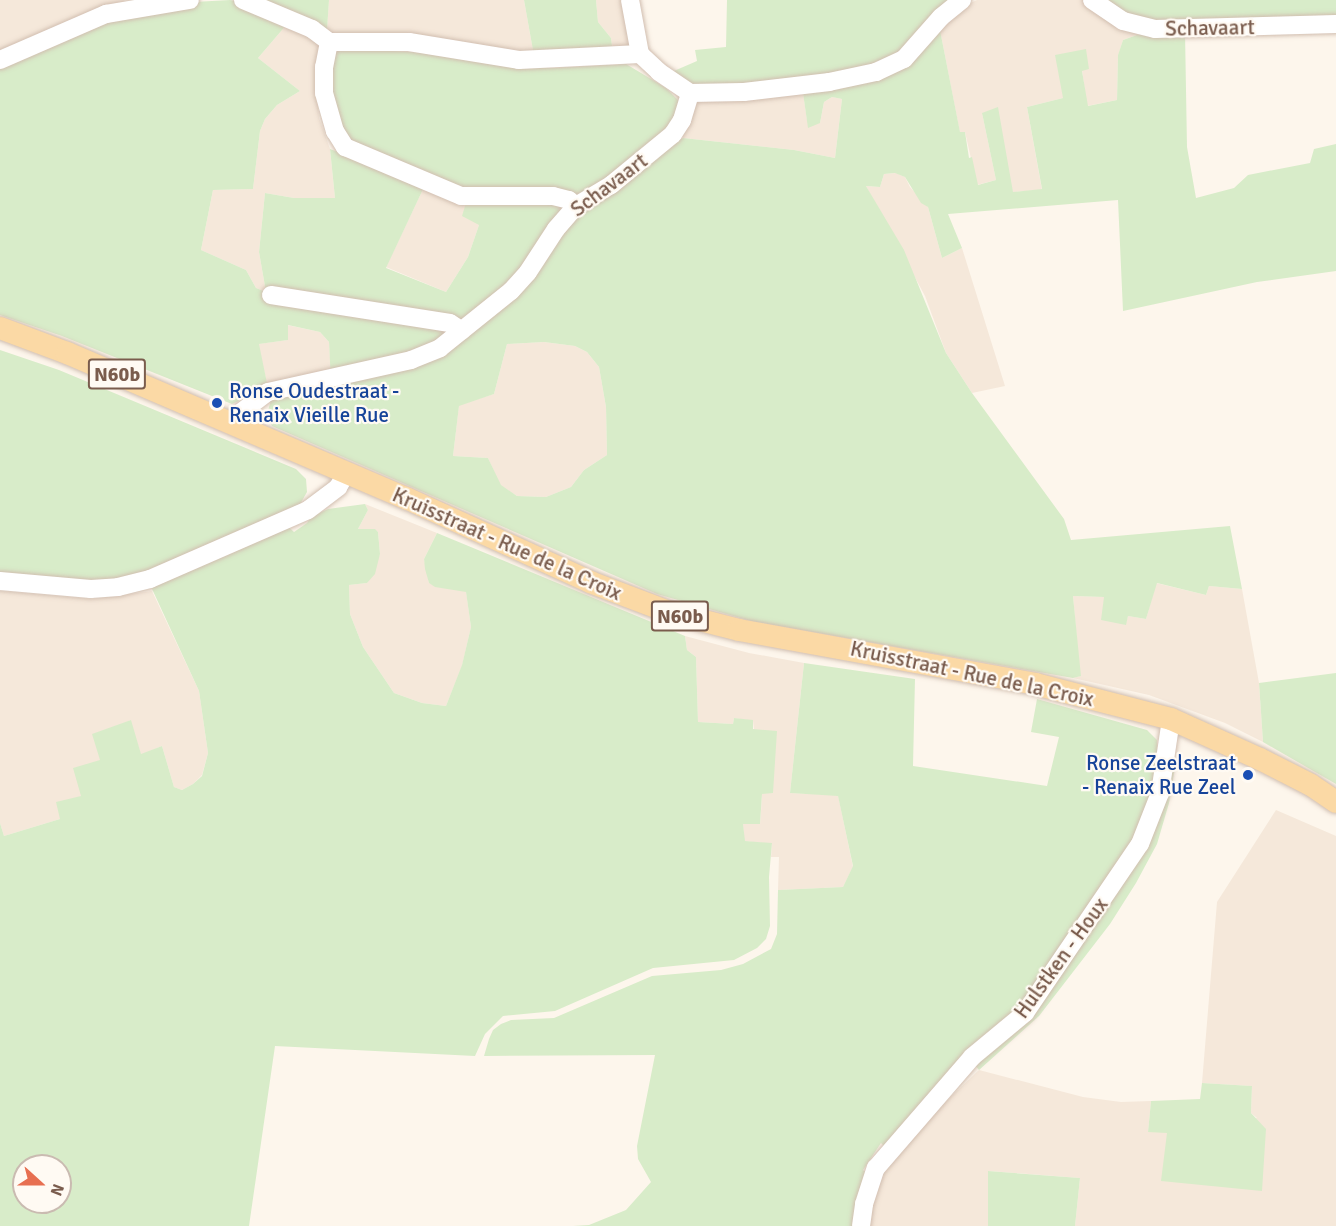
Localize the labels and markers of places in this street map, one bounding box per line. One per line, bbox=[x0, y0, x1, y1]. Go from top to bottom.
place label: Ronse Oudestraat - Renaix Vieille Rue bbox=[229, 378, 399, 428]
marker: Ronse Oudestraat - Renaix Vieille Rue bbox=[210, 396, 224, 410]
place label: Ronse Zeelstraat - Renaix Rue Zeel bbox=[1082, 750, 1236, 800]
marker: Ronse Zeelstraat - Renaix Rue Zeel bbox=[1241, 768, 1255, 782]

